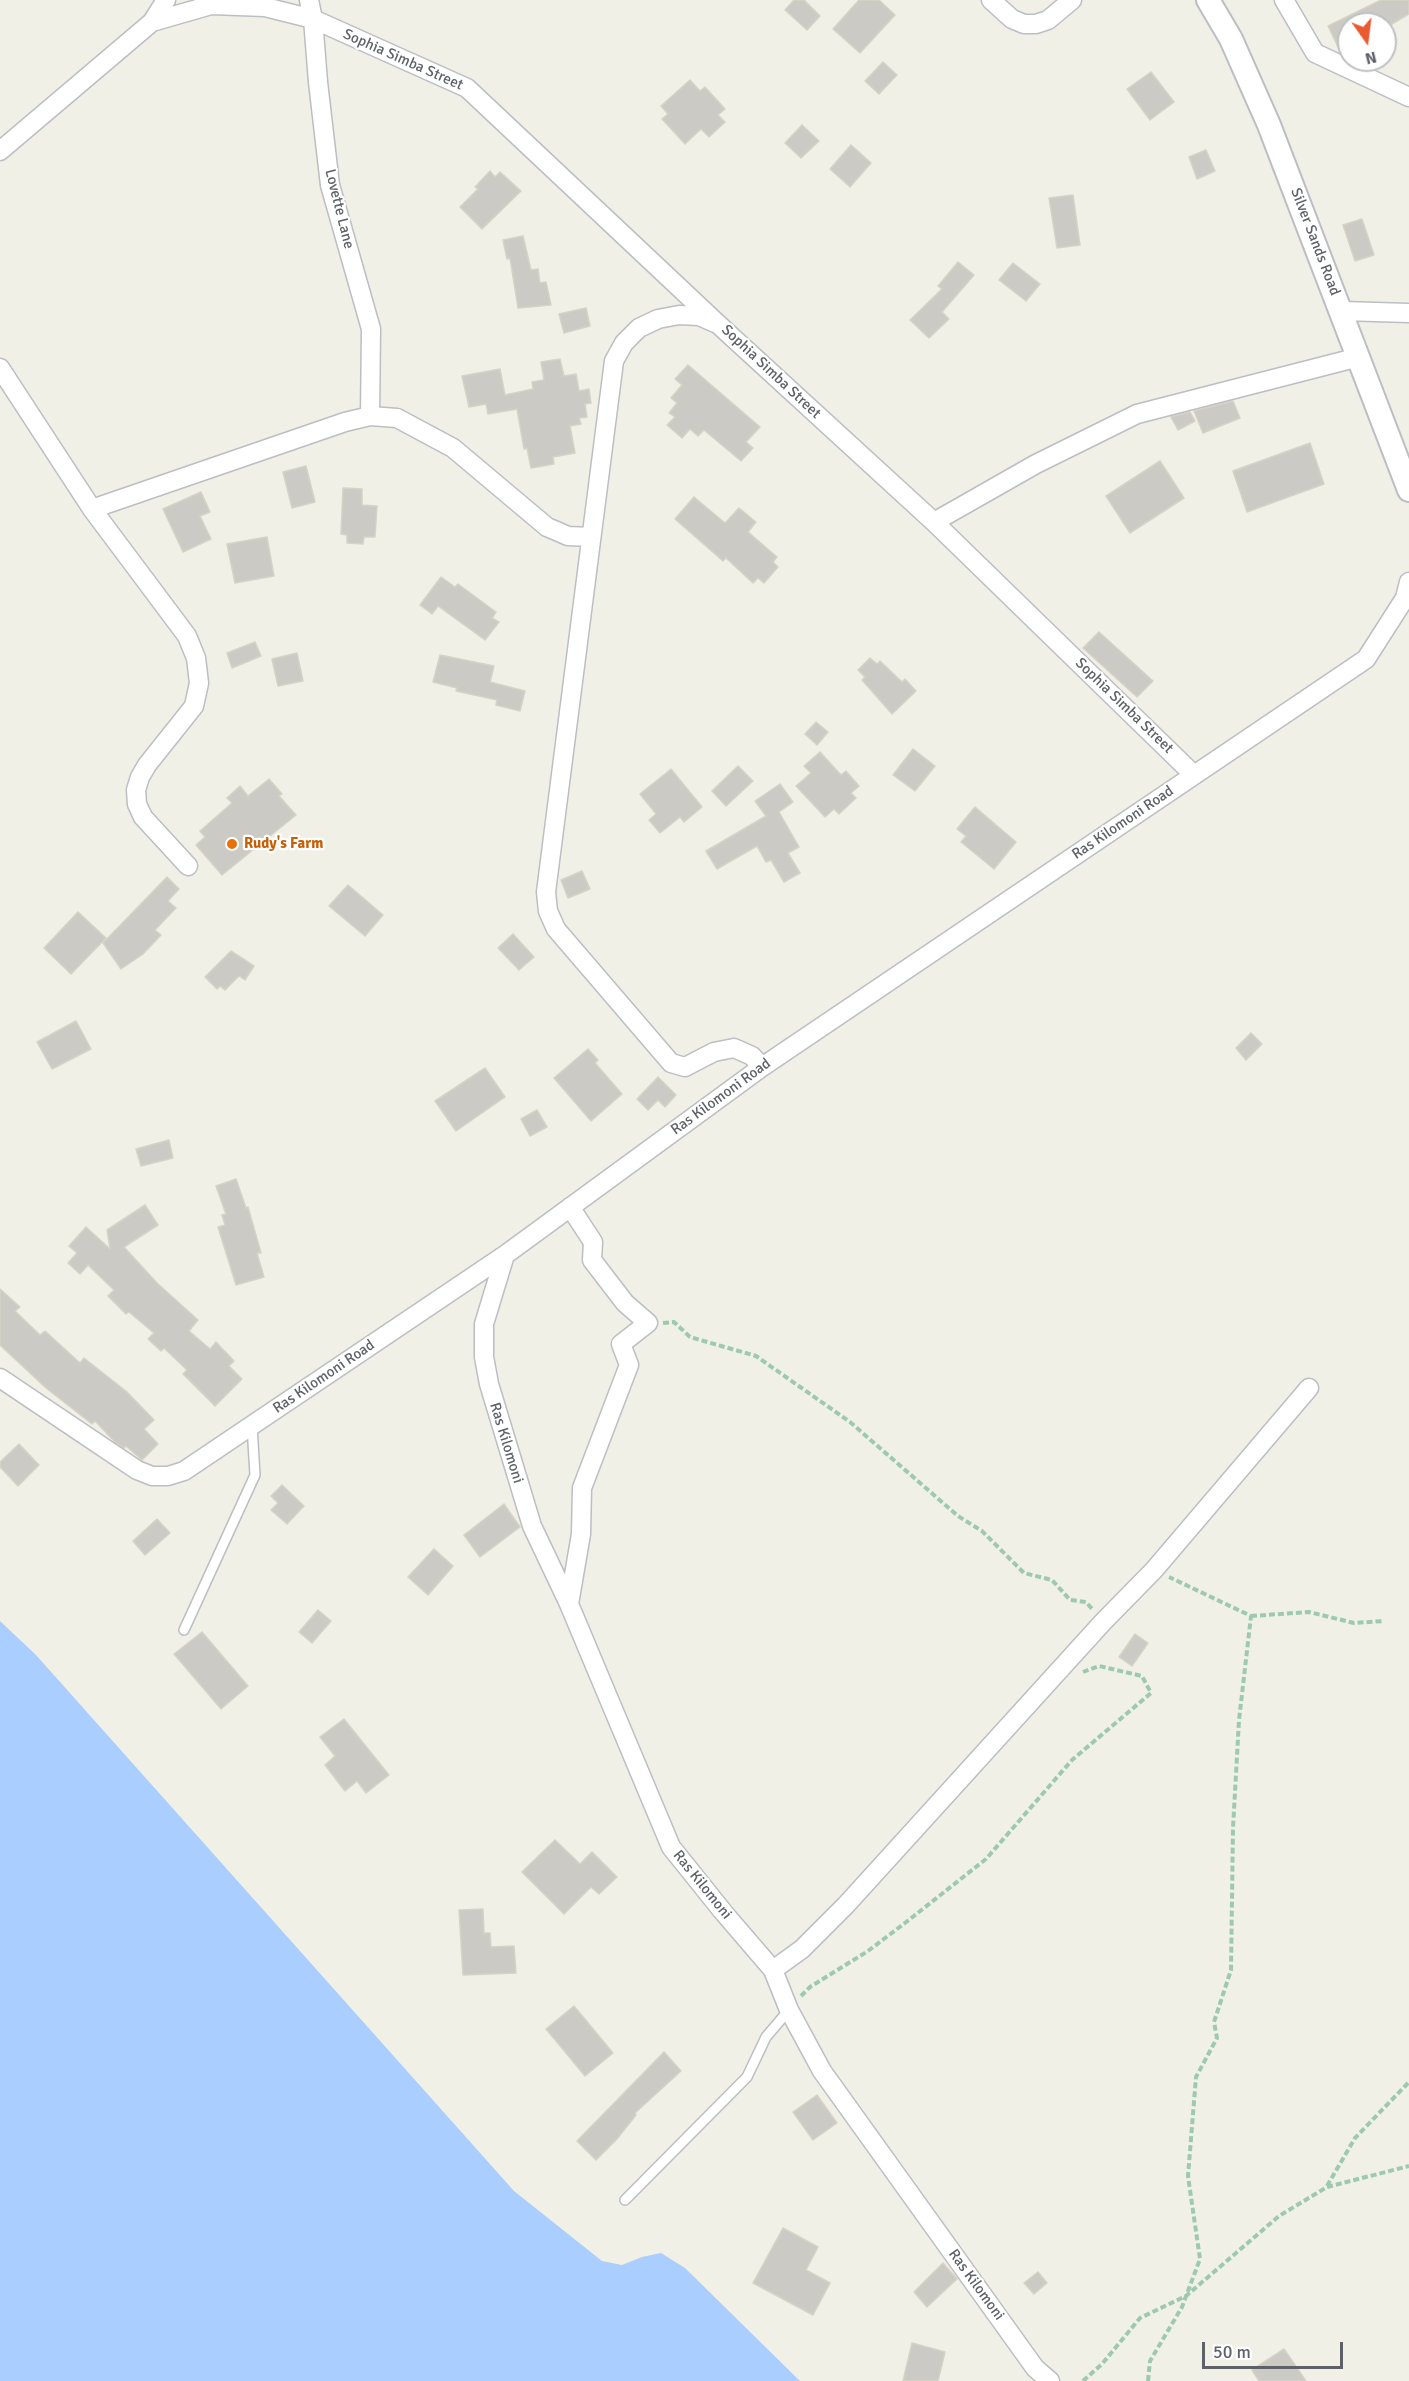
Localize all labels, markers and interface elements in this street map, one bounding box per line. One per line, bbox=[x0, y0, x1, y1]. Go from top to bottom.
north arrow bbox=[1337, 12, 1397, 72]
street label: Sophia Simba Street bbox=[340, 25, 466, 95]
text: N bbox=[1363, 46, 1379, 69]
street label: Lovette Lane bbox=[320, 167, 358, 251]
street label: Silver Sands Road bbox=[1286, 186, 1344, 298]
street label: Sophia Simba Street bbox=[718, 321, 824, 423]
street label: Sophia Simba Street bbox=[1071, 655, 1177, 757]
street label: Ras Kilomoni Road bbox=[1069, 782, 1177, 864]
place label: Rudy's Farm bbox=[244, 835, 323, 853]
marker: Rudy's Farm bbox=[225, 837, 239, 851]
street label: Ras Kilomoni Road bbox=[668, 1055, 774, 1139]
street label: Ras Kilomoni Road bbox=[270, 1336, 378, 1418]
street label: Ras Kilomoni bbox=[485, 1400, 527, 1486]
street label: Ras Kilomoni bbox=[669, 1847, 735, 1923]
street label: Ras Kilomoni bbox=[944, 2246, 1008, 2324]
scale bar bbox=[1205, 2330, 1346, 2368]
text: 50 m bbox=[1213, 2341, 1251, 2363]

